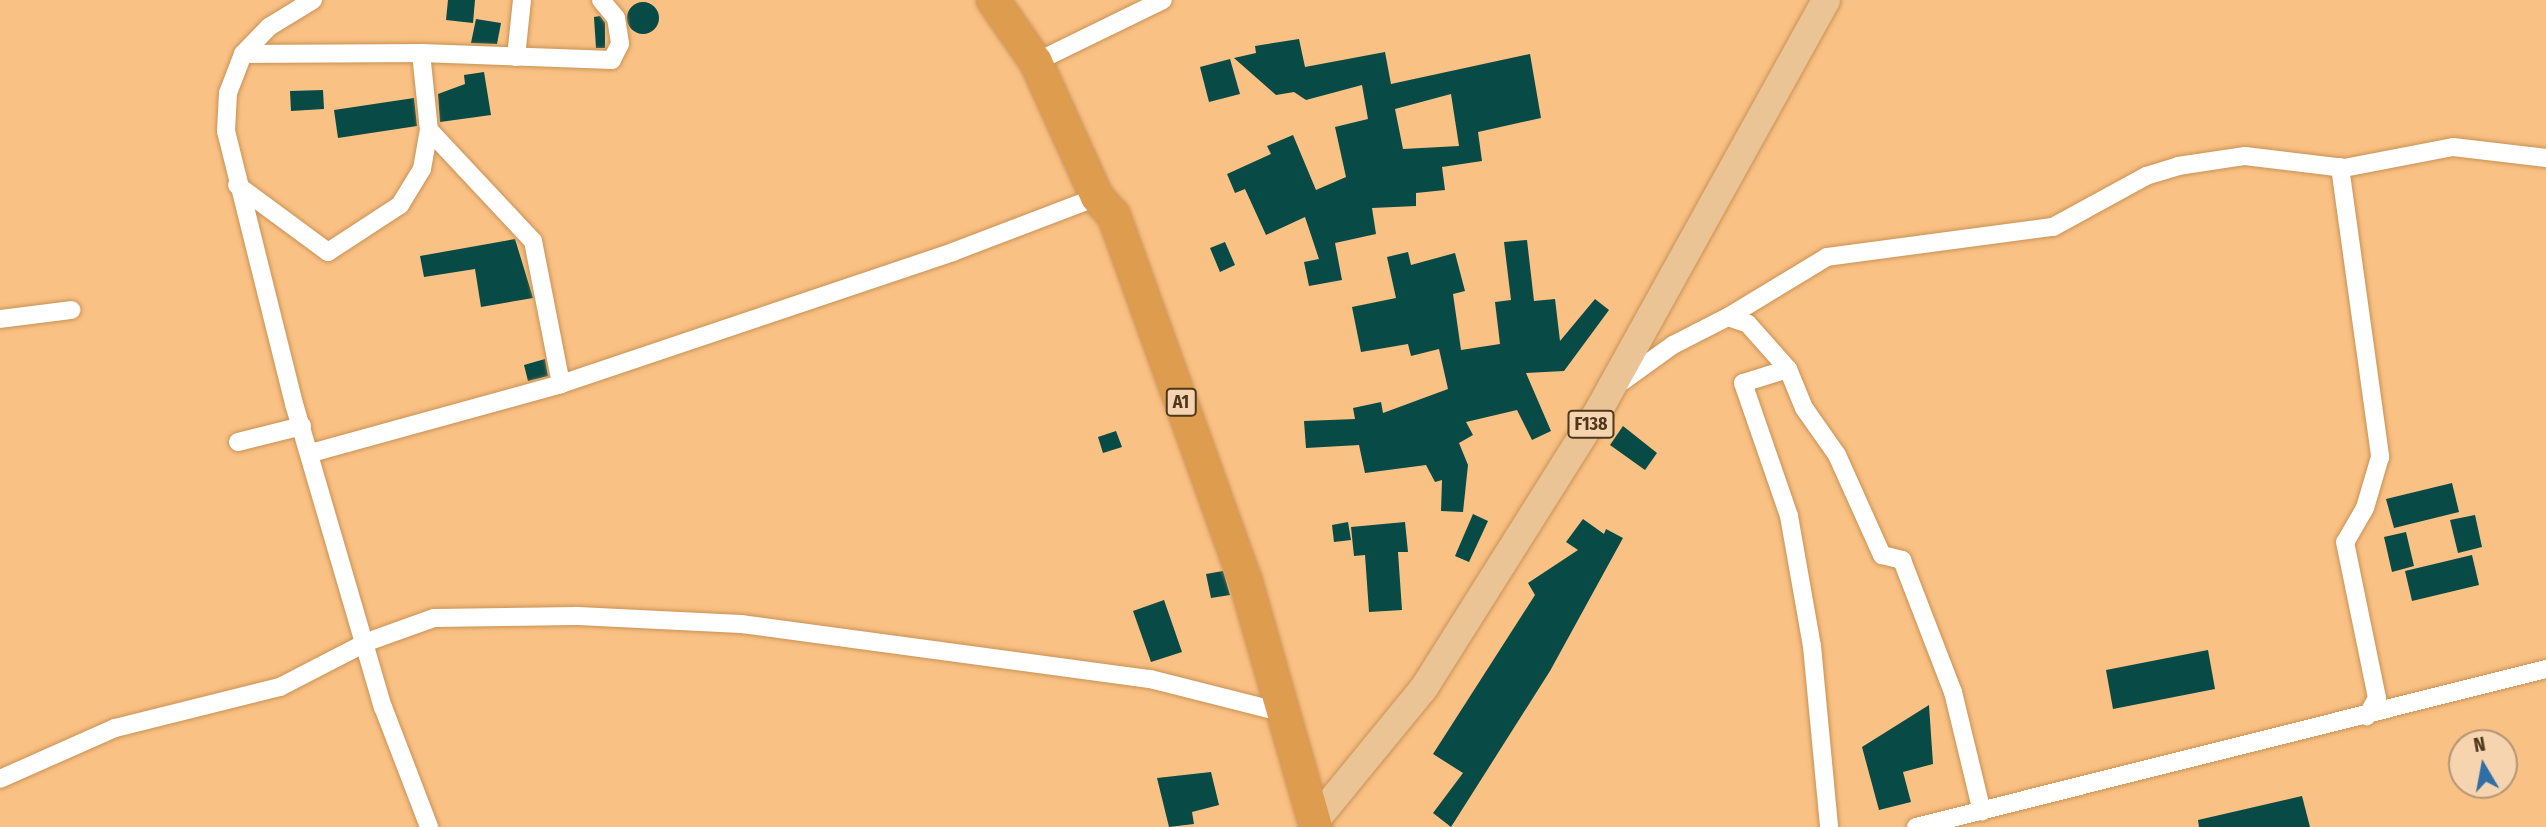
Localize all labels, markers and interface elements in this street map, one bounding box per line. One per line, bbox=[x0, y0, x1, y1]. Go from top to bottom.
road number: A1 bbox=[1165, 388, 1197, 416]
road number: F138 bbox=[1566, 410, 1616, 438]
north arrow bbox=[2448, 729, 2518, 799]
text: N bbox=[2472, 732, 2487, 757]

